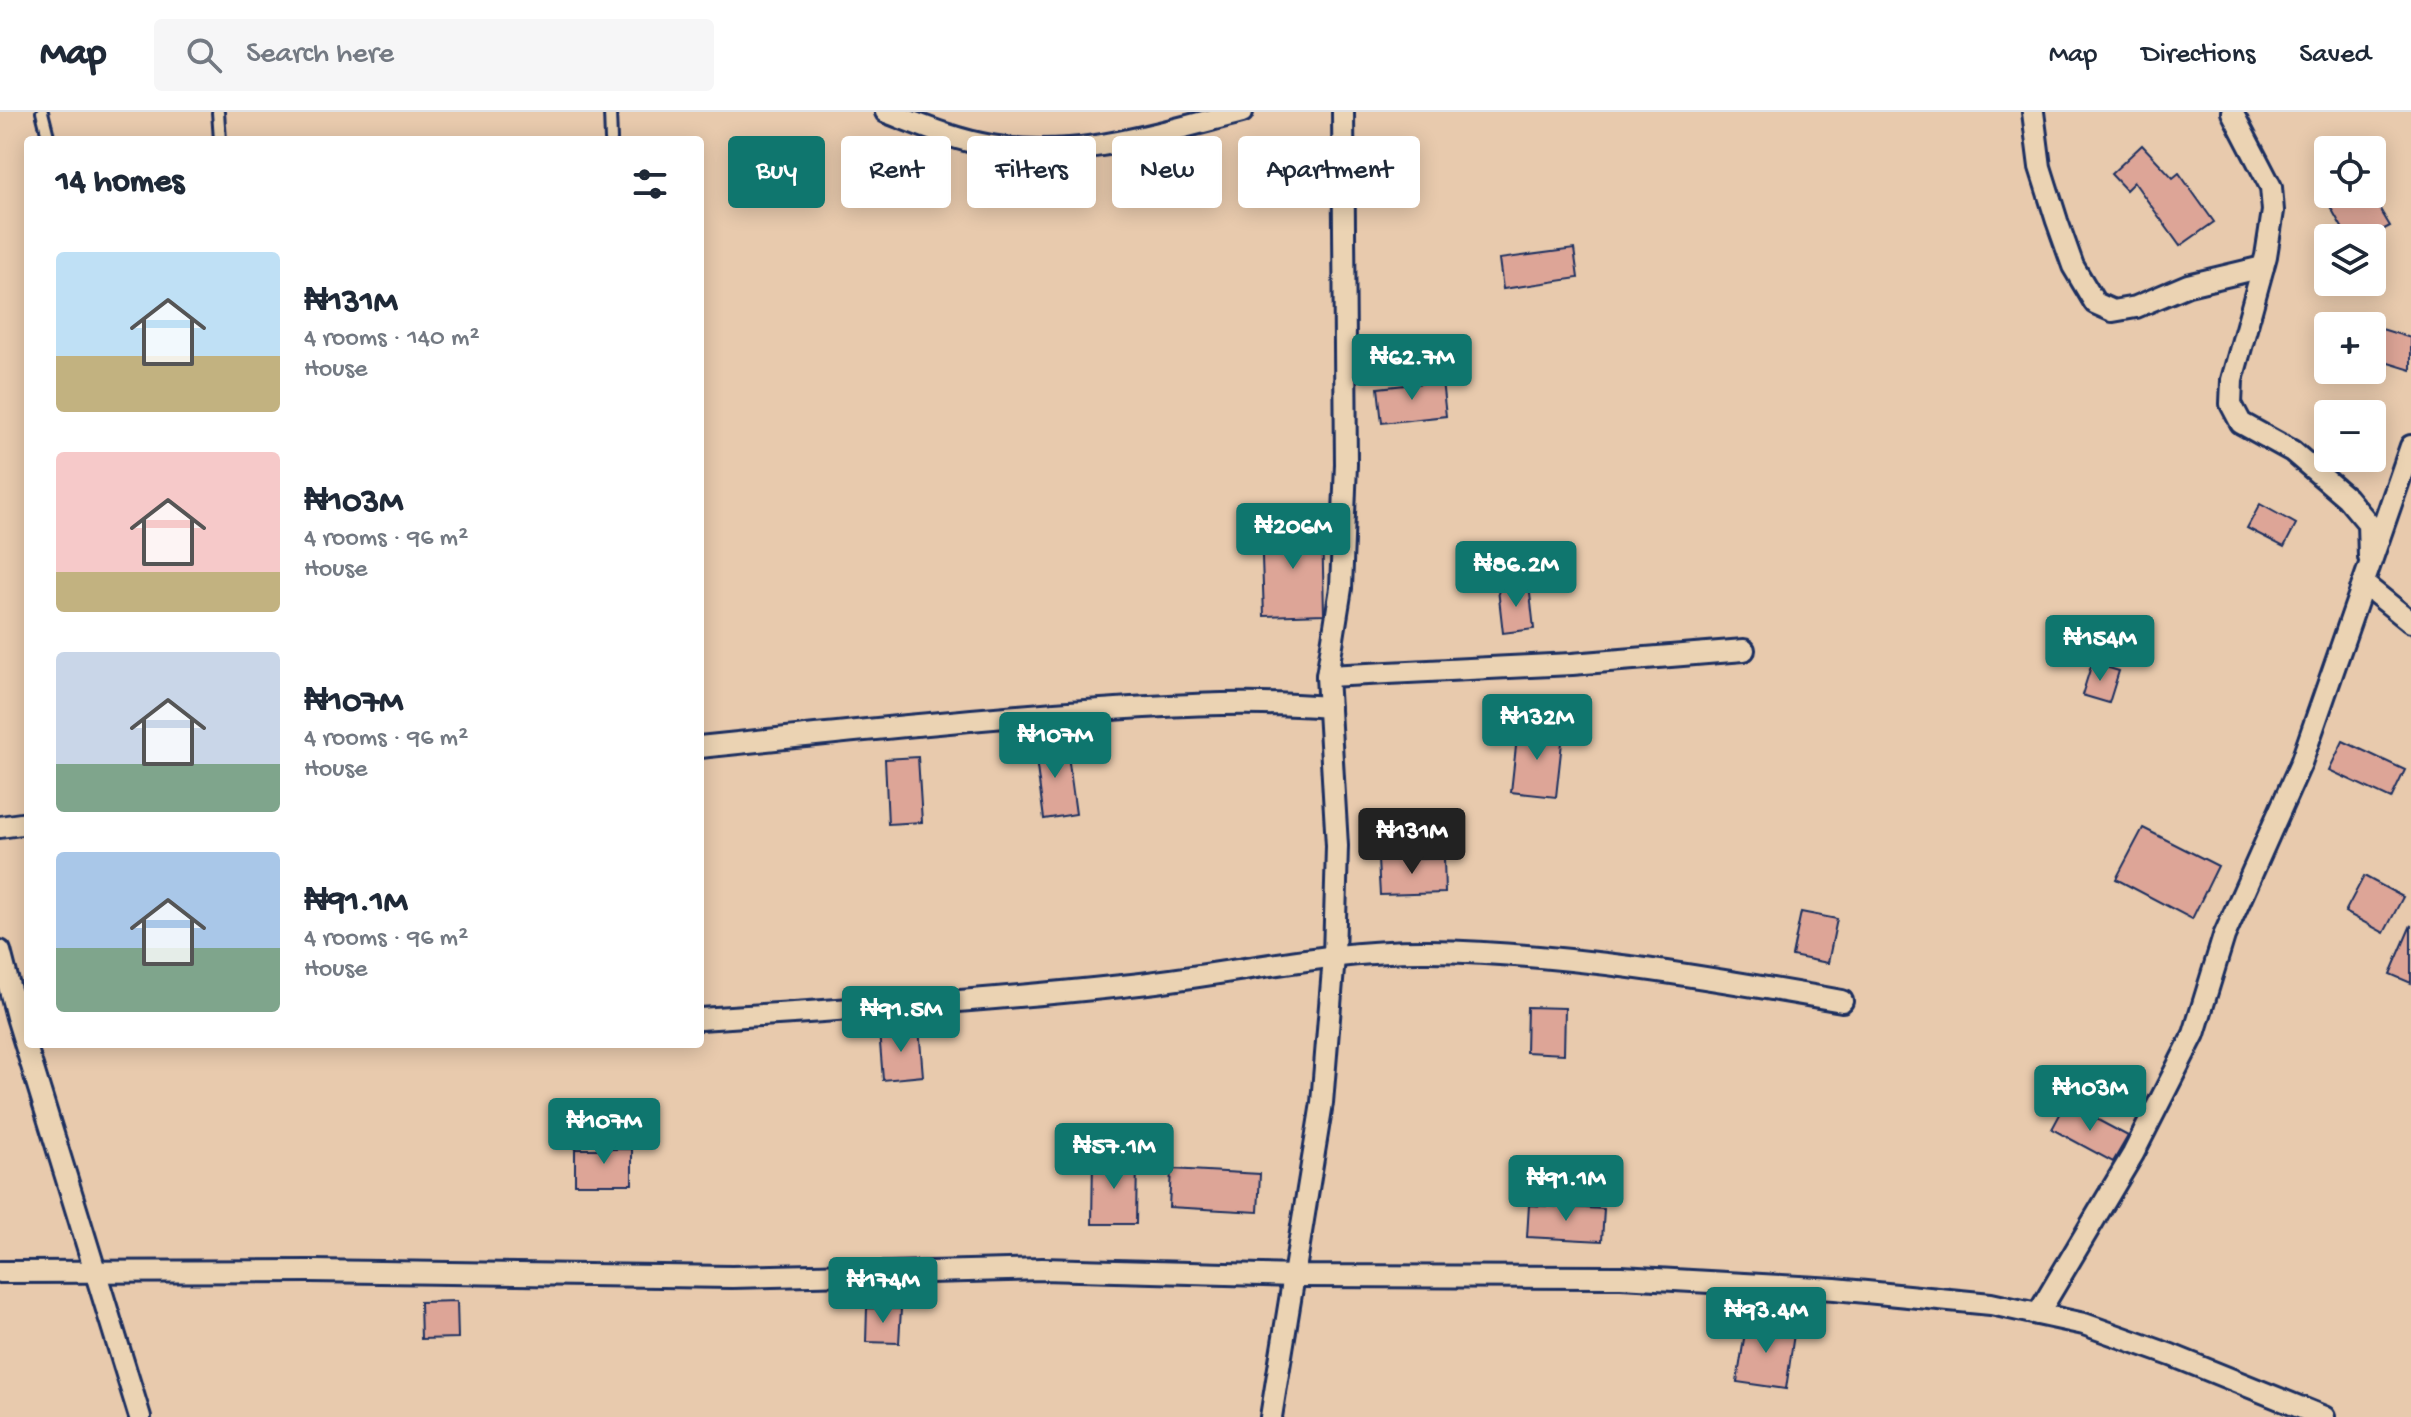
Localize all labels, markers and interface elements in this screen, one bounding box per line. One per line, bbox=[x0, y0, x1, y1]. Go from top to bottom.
search box bbox=[154, 19, 714, 91]
text: Map bbox=[40, 33, 106, 77]
icon: search bbox=[182, 33, 226, 77]
text: Search here bbox=[246, 38, 394, 73]
text: Map bbox=[2049, 39, 2097, 72]
text: Directions bbox=[2141, 39, 2255, 72]
text: Saved bbox=[2299, 39, 2371, 72]
chip: Buy bbox=[728, 136, 825, 208]
chip: Rent bbox=[841, 136, 951, 208]
chip: Filters bbox=[967, 136, 1096, 208]
chip: New bbox=[1112, 136, 1222, 208]
chip: Apartment bbox=[1238, 136, 1420, 208]
map controls bbox=[2314, 136, 2386, 472]
button: locate bbox=[2314, 136, 2386, 208]
icon: filters bbox=[628, 162, 672, 206]
text: 14 homes bbox=[56, 164, 184, 204]
button: layers bbox=[2314, 224, 2386, 296]
icon: home bbox=[120, 284, 216, 380]
text: ₦131M bbox=[304, 284, 397, 324]
button: + bbox=[2314, 312, 2386, 384]
text: 4 rooms · 140 m² bbox=[304, 324, 480, 355]
pin: ₦62.7M bbox=[1347, 334, 1477, 402]
text: ₦62.7M bbox=[1370, 344, 1454, 375]
text: House bbox=[304, 355, 368, 386]
button: − bbox=[2314, 400, 2386, 472]
icon: home bbox=[120, 484, 216, 580]
text: ₦103M bbox=[304, 484, 403, 524]
pin: ₦206M bbox=[1237, 503, 1349, 571]
text: ₦206M bbox=[1254, 513, 1332, 544]
text: 4 rooms · 96 m² bbox=[304, 524, 468, 555]
pin: ₦86.2M bbox=[1451, 541, 1581, 609]
text: ₦86.2M bbox=[1473, 551, 1559, 582]
text: House bbox=[304, 555, 368, 586]
pin: ₦154M bbox=[2044, 615, 2156, 683]
text: ₦154M bbox=[2063, 625, 2137, 656]
icon: home bbox=[120, 684, 216, 780]
text: ₦107M bbox=[304, 684, 403, 724]
pin: ₦132M bbox=[1481, 694, 1593, 762]
text: ₦132M bbox=[1500, 704, 1574, 735]
pin: ₦107M bbox=[999, 712, 1111, 780]
text: ₦107M bbox=[1017, 722, 1093, 753]
text: 4 rooms · 96 m² bbox=[304, 724, 468, 755]
text: House bbox=[304, 755, 368, 786]
pin: ₦131M bbox=[1356, 808, 1468, 876]
text: ₦131M bbox=[1376, 818, 1448, 849]
icon: home bbox=[120, 884, 216, 980]
text: ₦91.1M bbox=[304, 884, 407, 924]
text: 4 rooms · 96 m² bbox=[304, 924, 468, 955]
text: House bbox=[304, 955, 368, 986]
pin: ₦91.5M bbox=[836, 986, 966, 1054]
text: ₦91.5M bbox=[860, 996, 942, 1027]
pin: ₦103M bbox=[2034, 1065, 2146, 1133]
text: ₦103M bbox=[2052, 1075, 2128, 1106]
pin: ₦107M bbox=[548, 1098, 660, 1166]
text: ₦107M bbox=[566, 1108, 642, 1139]
pin: ₦57.1M bbox=[1049, 1123, 1179, 1191]
text: ₦57.1M bbox=[1073, 1133, 1155, 1164]
pin: ₦91.1M bbox=[1501, 1155, 1631, 1223]
text: ₦91.1M bbox=[1526, 1165, 1606, 1196]
pin: ₦174M bbox=[827, 1257, 939, 1325]
text: ₦174M bbox=[846, 1267, 920, 1298]
pin: ₦93.4M bbox=[1701, 1287, 1831, 1355]
text: ₦93.4M bbox=[1724, 1297, 1808, 1328]

